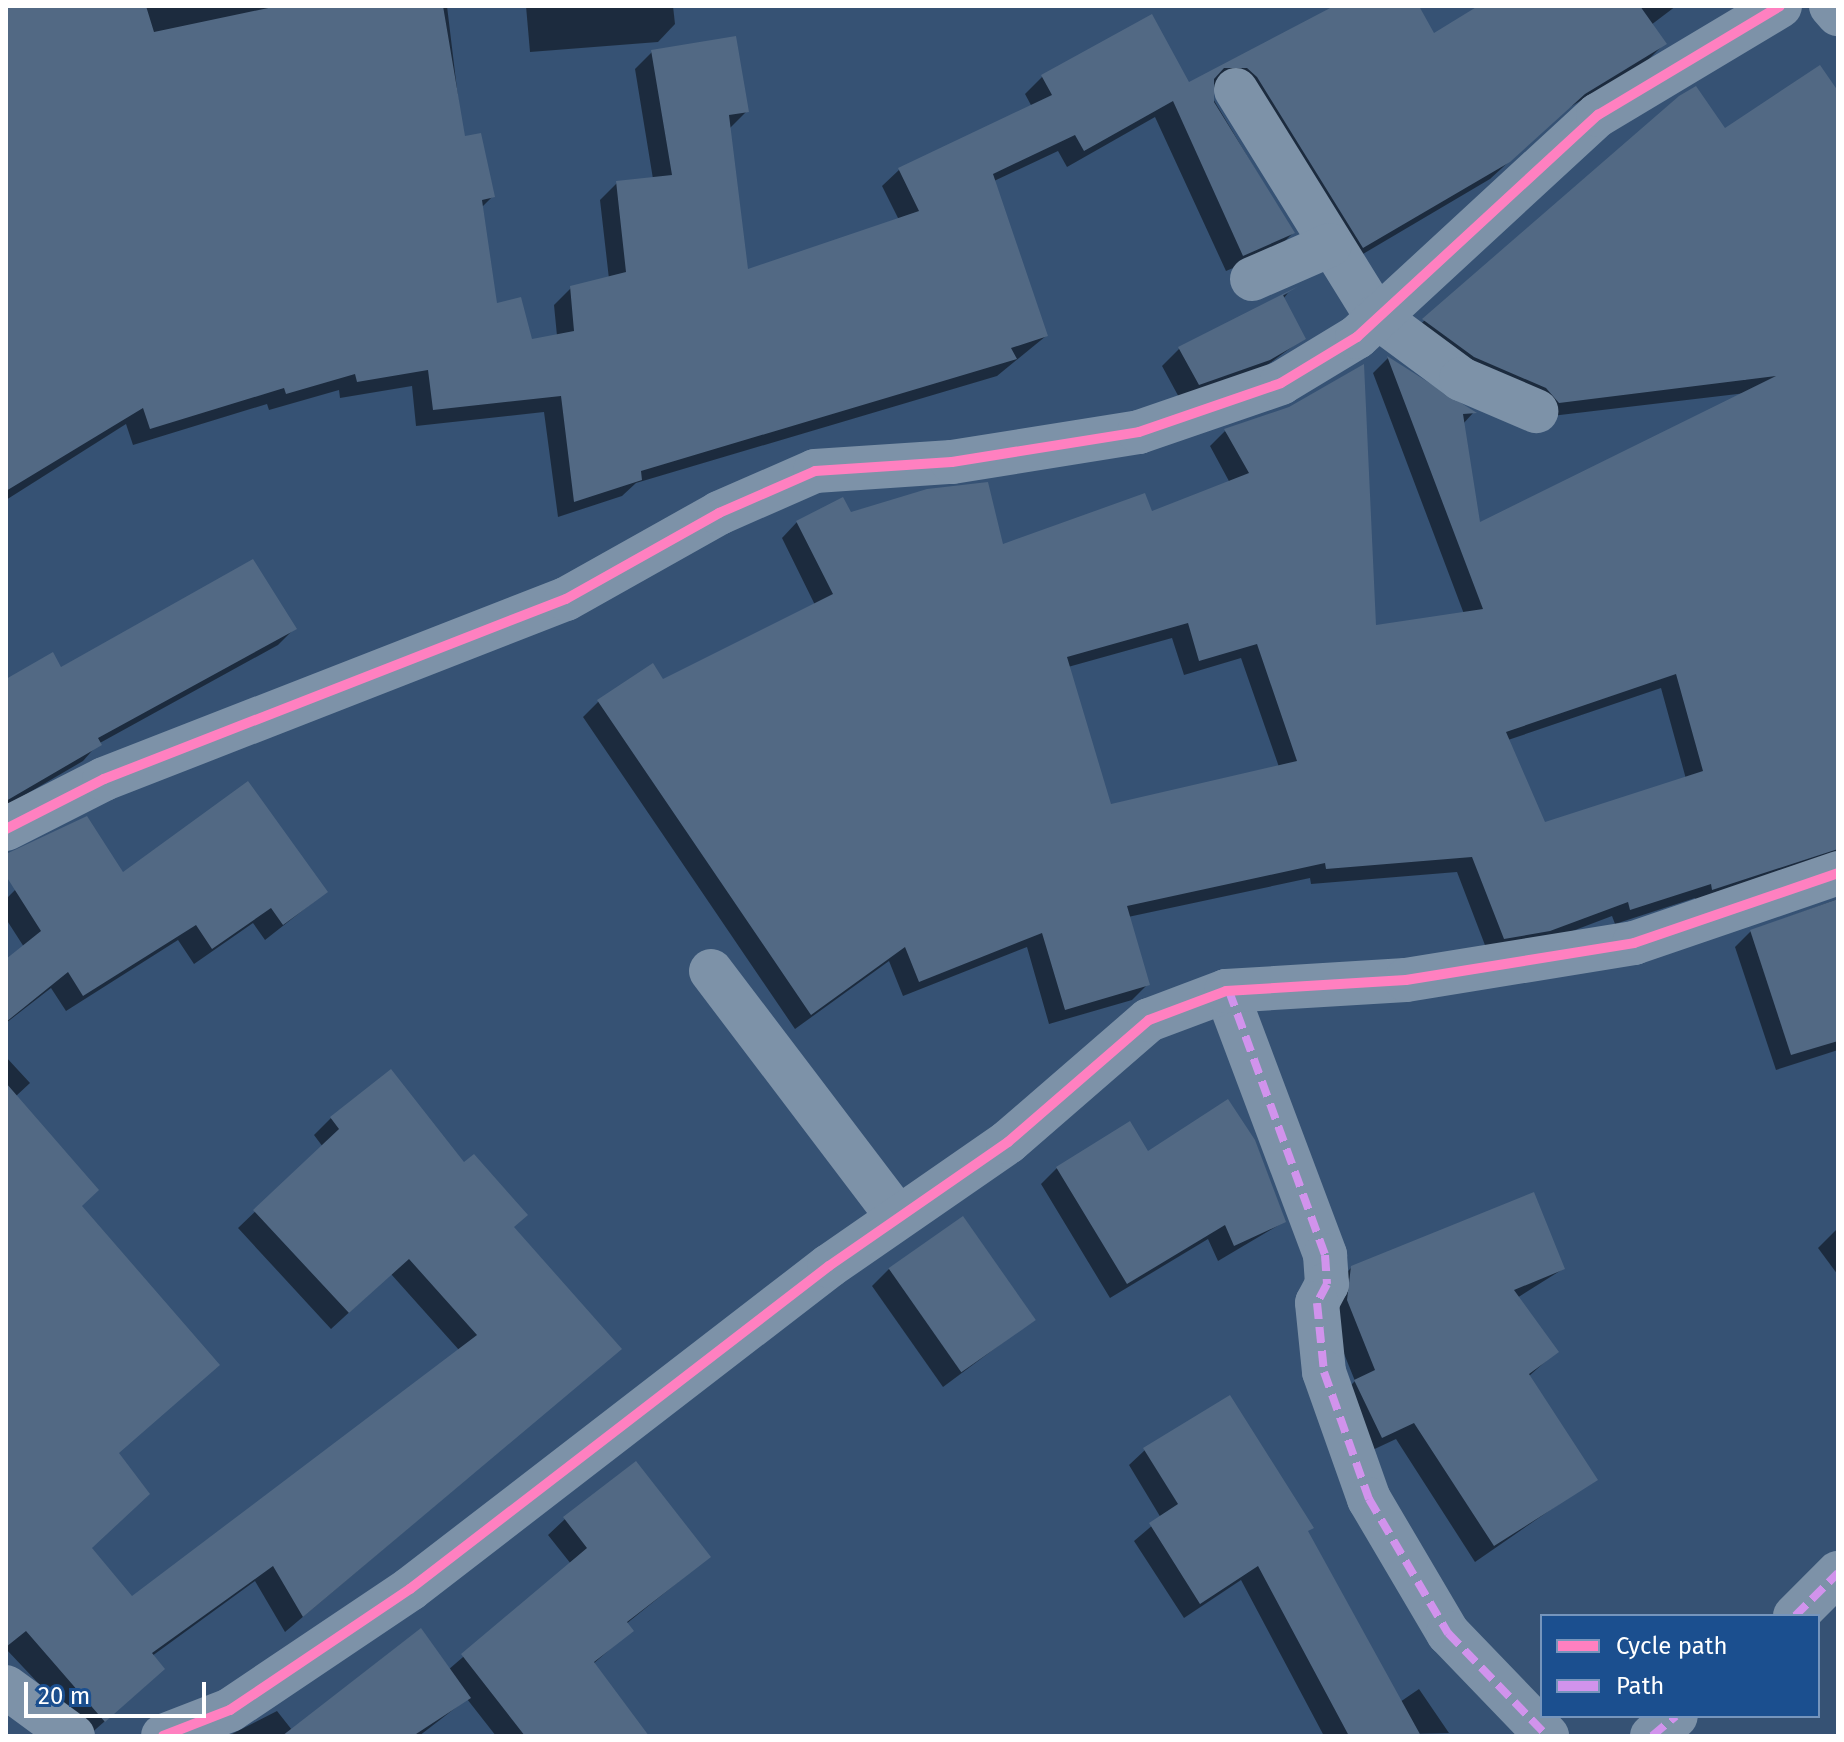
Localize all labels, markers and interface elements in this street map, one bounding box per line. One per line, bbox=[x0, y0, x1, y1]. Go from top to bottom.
legend bbox=[1540, 1614, 1820, 1718]
text: Cycle path bbox=[1616, 1632, 1728, 1660]
scale bar bbox=[28, 1666, 210, 1716]
text: Path bbox=[1616, 1672, 1664, 1700]
text: 20 m bbox=[38, 1682, 90, 1710]

